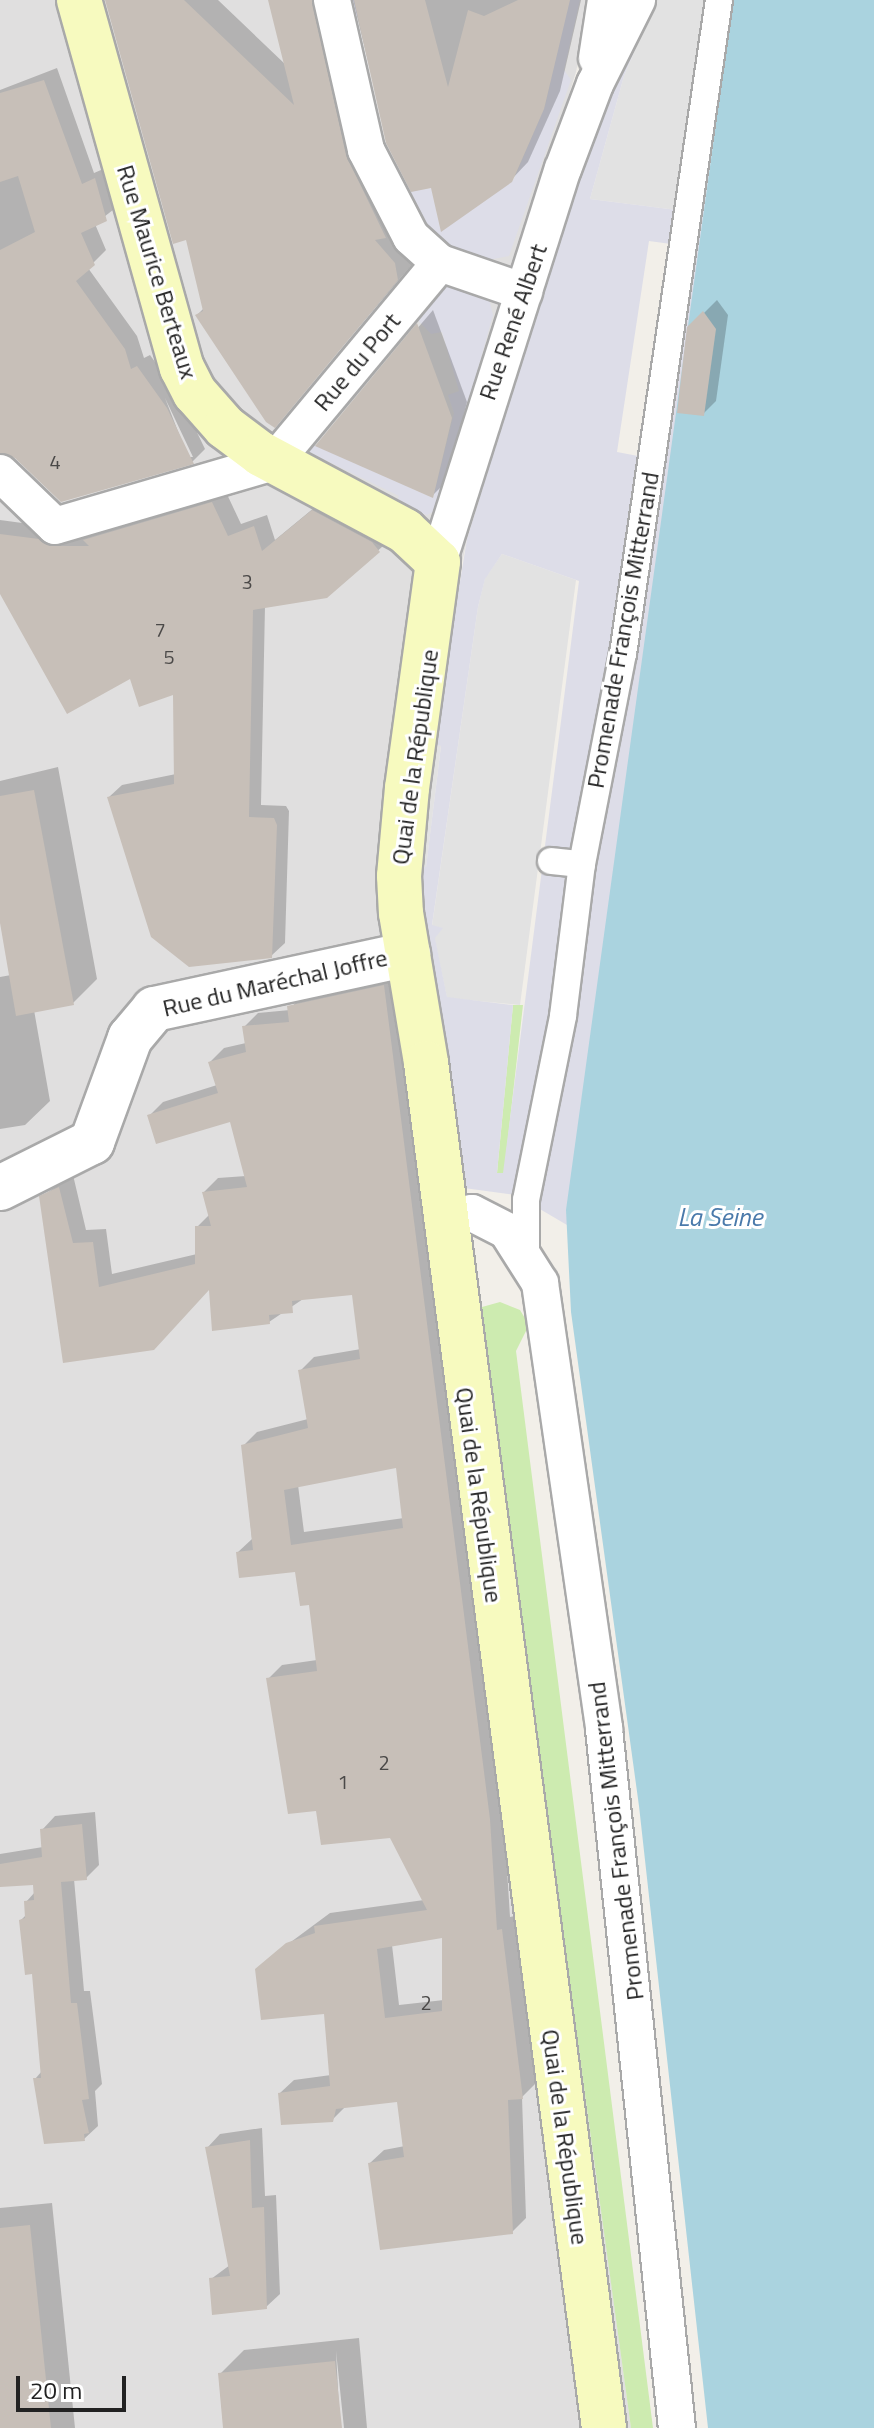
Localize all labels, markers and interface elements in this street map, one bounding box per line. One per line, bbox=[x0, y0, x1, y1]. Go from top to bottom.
street label: Rue Maurice Berteaux bbox=[111, 161, 203, 383]
street label: Rue René Albert bbox=[473, 240, 553, 404]
street label: Rue du Port bbox=[308, 307, 406, 417]
house number: 4 bbox=[49, 449, 61, 473]
street label: Promenade François Mitterrand bbox=[581, 470, 665, 790]
house number: 3 bbox=[241, 569, 253, 593]
house number: 7 bbox=[154, 617, 166, 641]
house number: 5 bbox=[163, 644, 175, 668]
street label: Quai de la République bbox=[386, 648, 444, 866]
street label: Rue du Maréchal Joffre bbox=[160, 943, 390, 1023]
water label: La Seine bbox=[677, 1201, 763, 1233]
street label: Quai de la République bbox=[450, 1386, 508, 1604]
street label: Promenade François Mitterrand bbox=[582, 1680, 650, 2002]
house number: 2 bbox=[378, 1750, 390, 1774]
house number: 1 bbox=[337, 1769, 349, 1793]
house number: 2 bbox=[420, 1990, 432, 2014]
street label: Quai de la République bbox=[536, 2028, 594, 2246]
scale bar bbox=[20, 2360, 130, 2410]
text: 20 m bbox=[30, 2372, 82, 2408]

